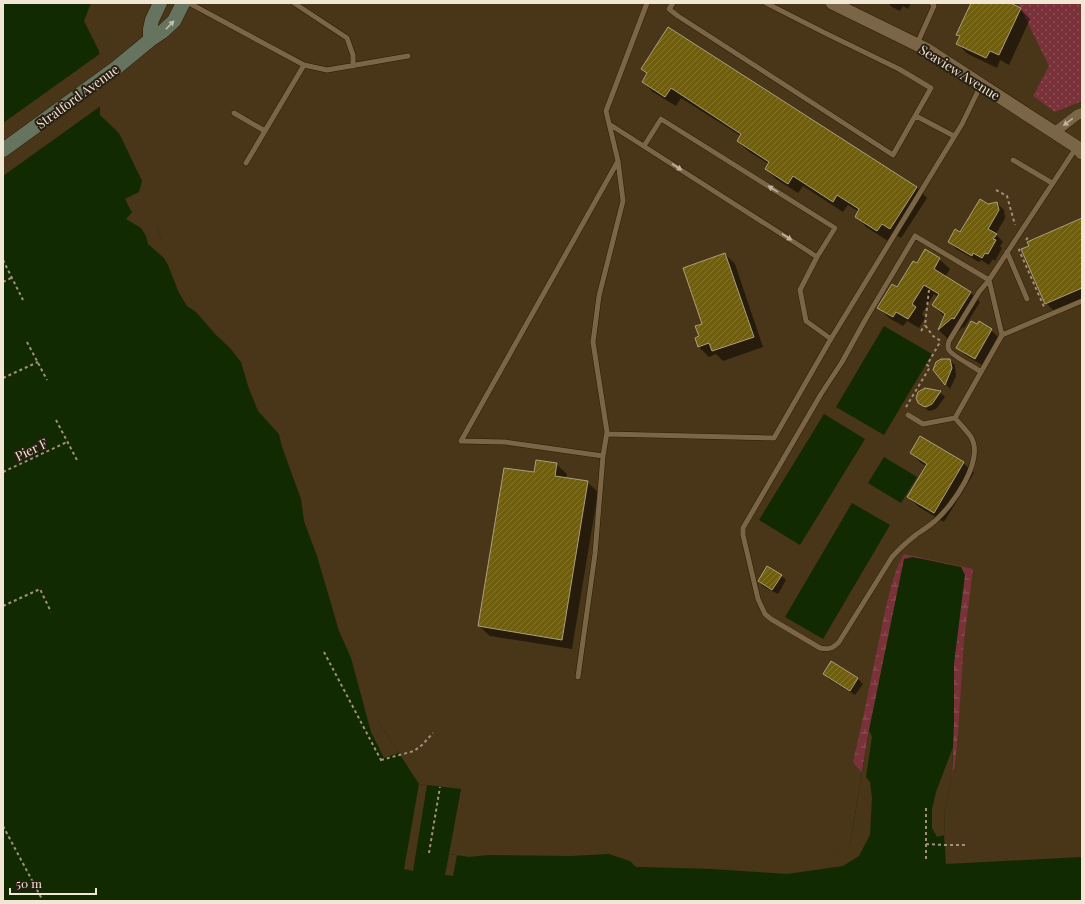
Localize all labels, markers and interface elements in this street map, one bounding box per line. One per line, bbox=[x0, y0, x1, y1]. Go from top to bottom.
one-way arrow bbox=[165, 20, 175, 30]
street label: Seaview Avenue bbox=[916, 40, 1004, 104]
street label: Stratford Avenue bbox=[32, 60, 122, 132]
one-way arrow bbox=[1063, 118, 1074, 126]
one-way arrow bbox=[672, 163, 682, 171]
one-way arrow bbox=[768, 185, 778, 193]
one-way arrow bbox=[781, 233, 792, 241]
street label: Pier F bbox=[12, 434, 51, 464]
scale bar bbox=[10, 870, 96, 896]
text: 50 m bbox=[16, 875, 42, 891]

